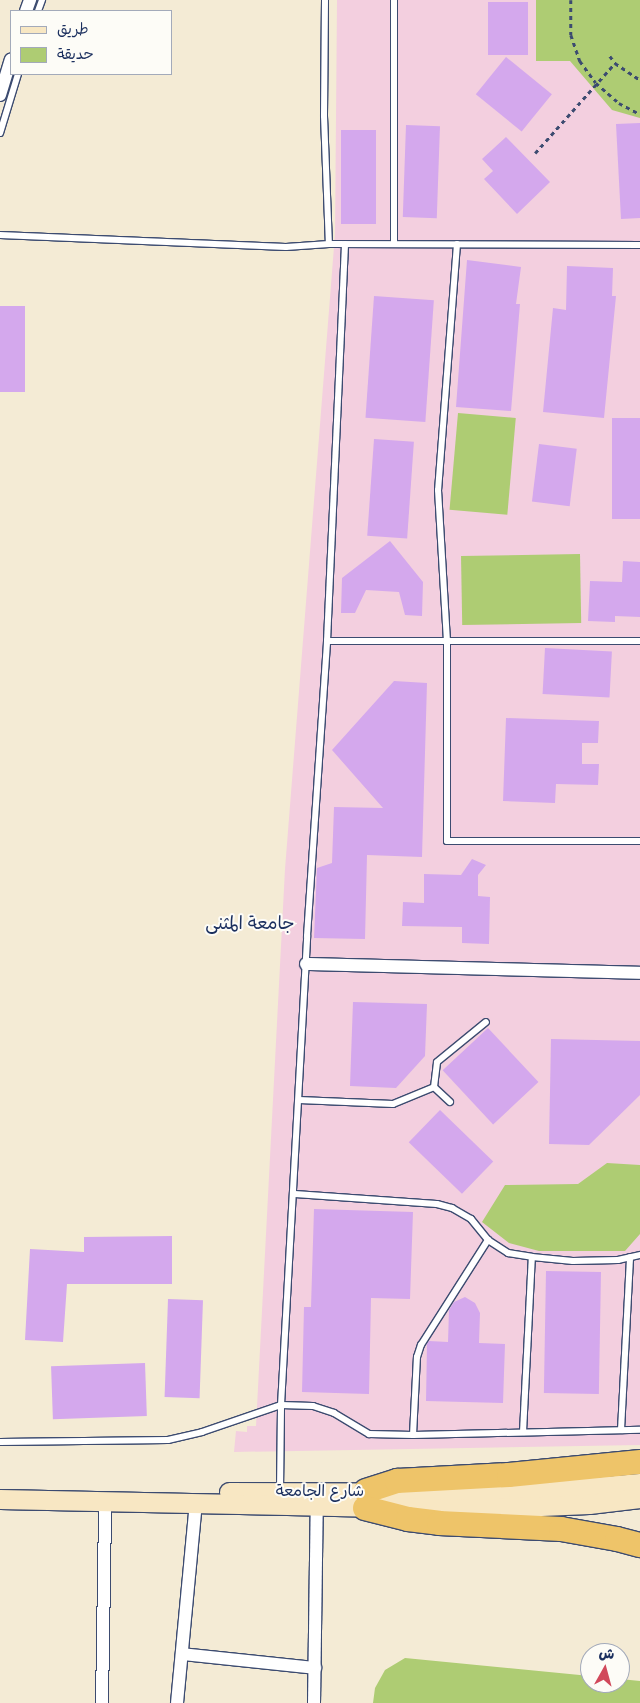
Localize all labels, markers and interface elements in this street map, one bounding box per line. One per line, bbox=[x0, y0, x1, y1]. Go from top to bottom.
legend bbox=[10, 10, 172, 75]
text: طريق bbox=[57, 20, 89, 40]
text: حديقة bbox=[57, 45, 94, 65]
district label: جامعة المثنى bbox=[205, 913, 295, 935]
street label: شارع الجامعة bbox=[276, 1482, 364, 1502]
north arrow bbox=[580, 1643, 630, 1693]
text: ش bbox=[598, 1644, 615, 1664]

